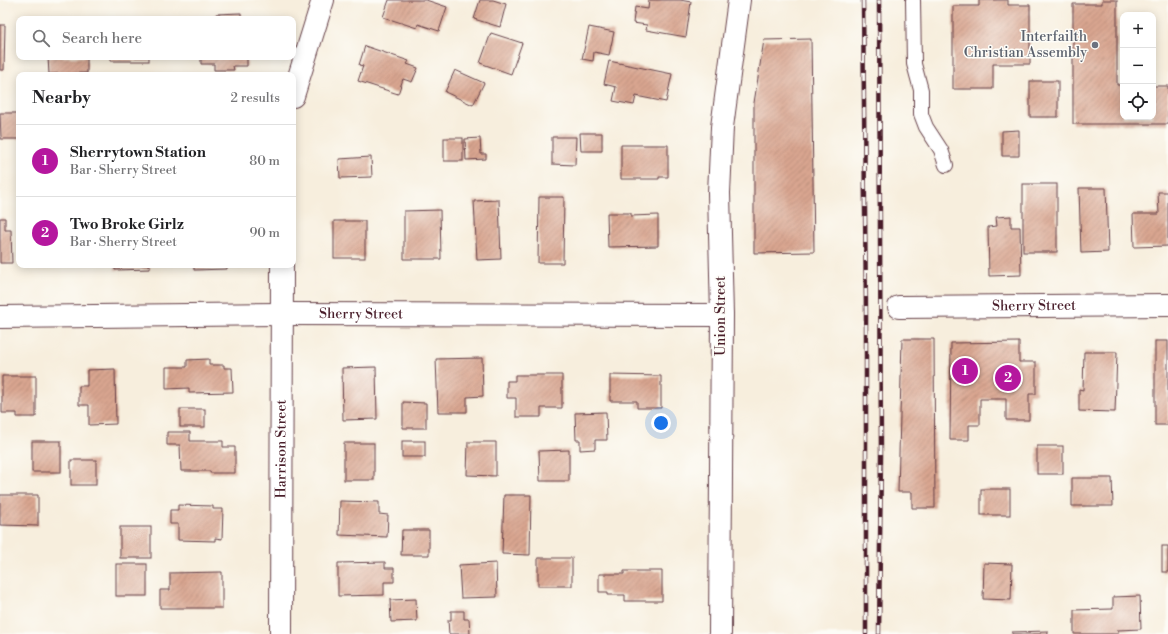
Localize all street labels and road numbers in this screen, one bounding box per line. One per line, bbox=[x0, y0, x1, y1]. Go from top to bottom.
street label: Union Street bbox=[712, 276, 730, 356]
street label: Sherry Street bbox=[992, 297, 1076, 315]
street label: Sherry Street bbox=[319, 305, 403, 323]
street label: Harrison Street bbox=[272, 399, 291, 498]

